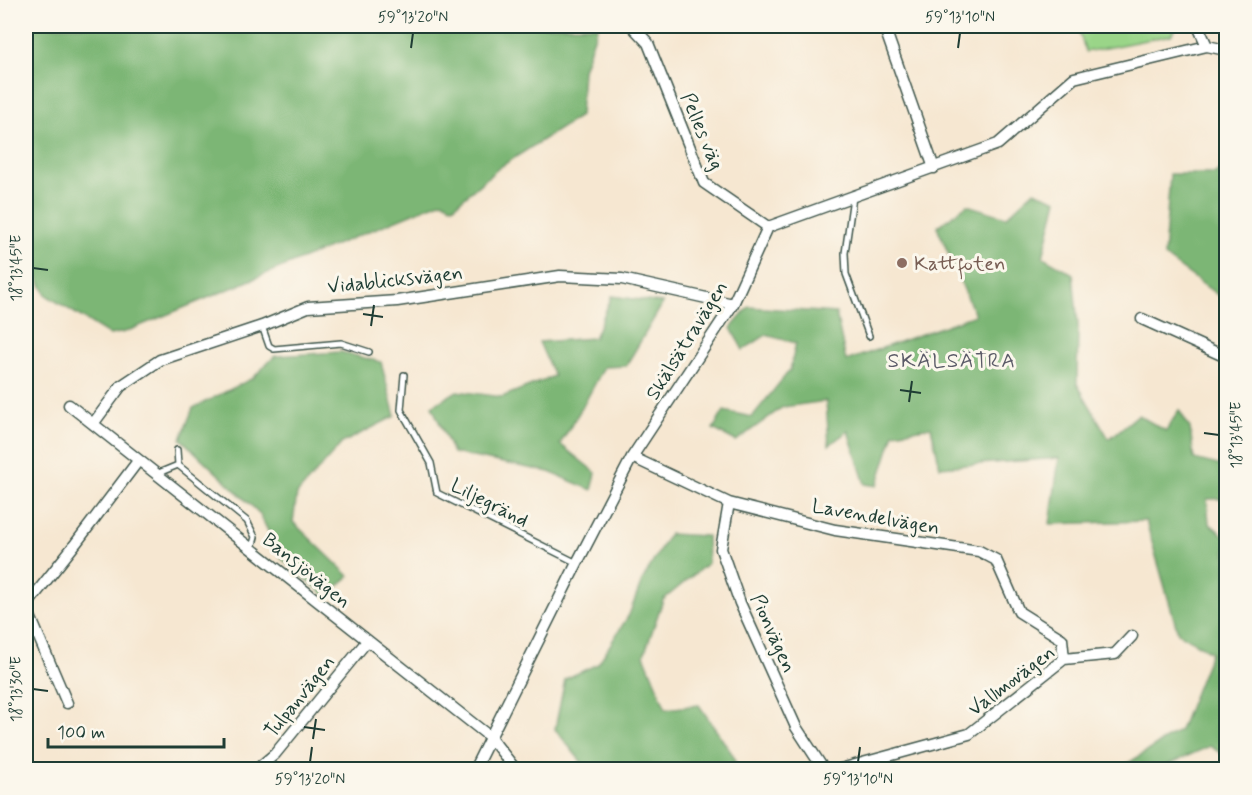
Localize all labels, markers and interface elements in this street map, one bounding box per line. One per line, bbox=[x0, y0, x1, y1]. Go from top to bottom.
text: 59°13'20"N bbox=[378, 8, 448, 28]
text: 59°13'10"N bbox=[925, 8, 995, 28]
street label: Pelles väg bbox=[673, 89, 730, 174]
text: 18°13'45"E bbox=[7, 234, 27, 302]
place label: Kattfoten bbox=[914, 251, 1005, 280]
marker: Kattfoten bbox=[895, 256, 909, 270]
street label: Vidablicksvägen bbox=[326, 260, 464, 301]
street label: Skälsätravägen bbox=[640, 276, 735, 405]
district label: SKÄLSÄTRA bbox=[888, 347, 1016, 375]
text: 18°13'45"E bbox=[1227, 401, 1247, 469]
street label: Liljegränd bbox=[446, 472, 533, 534]
street label: Lavendelvägen bbox=[810, 493, 942, 542]
street label: Bansjövägen bbox=[256, 527, 356, 615]
street label: Pionvägen bbox=[743, 590, 802, 677]
street label: Vallmovägen bbox=[963, 639, 1061, 723]
street label: Tulpanvägen bbox=[258, 650, 342, 744]
text: 18°13'30"E bbox=[7, 656, 27, 722]
scale bar bbox=[48, 711, 224, 749]
text: 100 m bbox=[57, 721, 105, 745]
text: 59°13'20"N bbox=[275, 770, 345, 790]
text: 59°13'10"N bbox=[823, 770, 893, 790]

